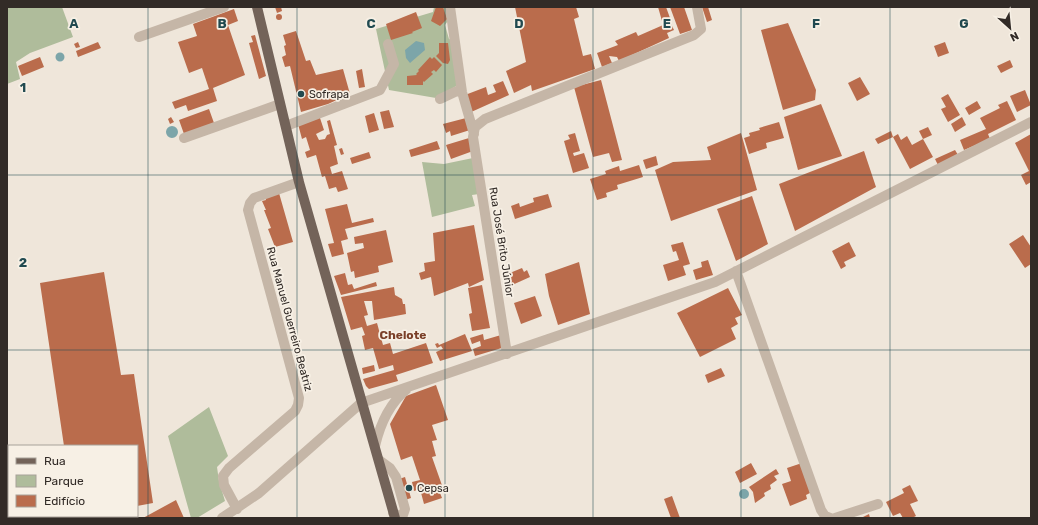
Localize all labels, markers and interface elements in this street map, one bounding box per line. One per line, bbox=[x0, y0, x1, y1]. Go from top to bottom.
north arrow bbox=[990, 8, 1030, 48]
text: A bbox=[69, 16, 79, 31]
text: B bbox=[217, 16, 227, 31]
text: C bbox=[366, 16, 376, 31]
text: D bbox=[514, 16, 524, 31]
text: E bbox=[663, 16, 671, 31]
text: F bbox=[812, 16, 820, 31]
text: G bbox=[959, 16, 969, 31]
text: N bbox=[1008, 29, 1021, 44]
text: 1 bbox=[20, 80, 26, 95]
place label: Sofrapa bbox=[309, 88, 349, 101]
marker: Sofrapa bbox=[296, 89, 306, 99]
street label: Rua José Brito Júnior bbox=[486, 186, 517, 299]
street label: Rua Manuel Guerreiro Beatriz bbox=[264, 246, 315, 393]
text: 2 bbox=[19, 255, 27, 270]
district label: Chelote bbox=[380, 328, 426, 342]
legend bbox=[8, 445, 138, 517]
text: Rua bbox=[44, 454, 66, 468]
text: Parque bbox=[44, 474, 84, 488]
place label: Cepsa bbox=[417, 482, 449, 495]
marker: Cepsa bbox=[404, 483, 414, 493]
text: Edifício bbox=[44, 494, 85, 508]

